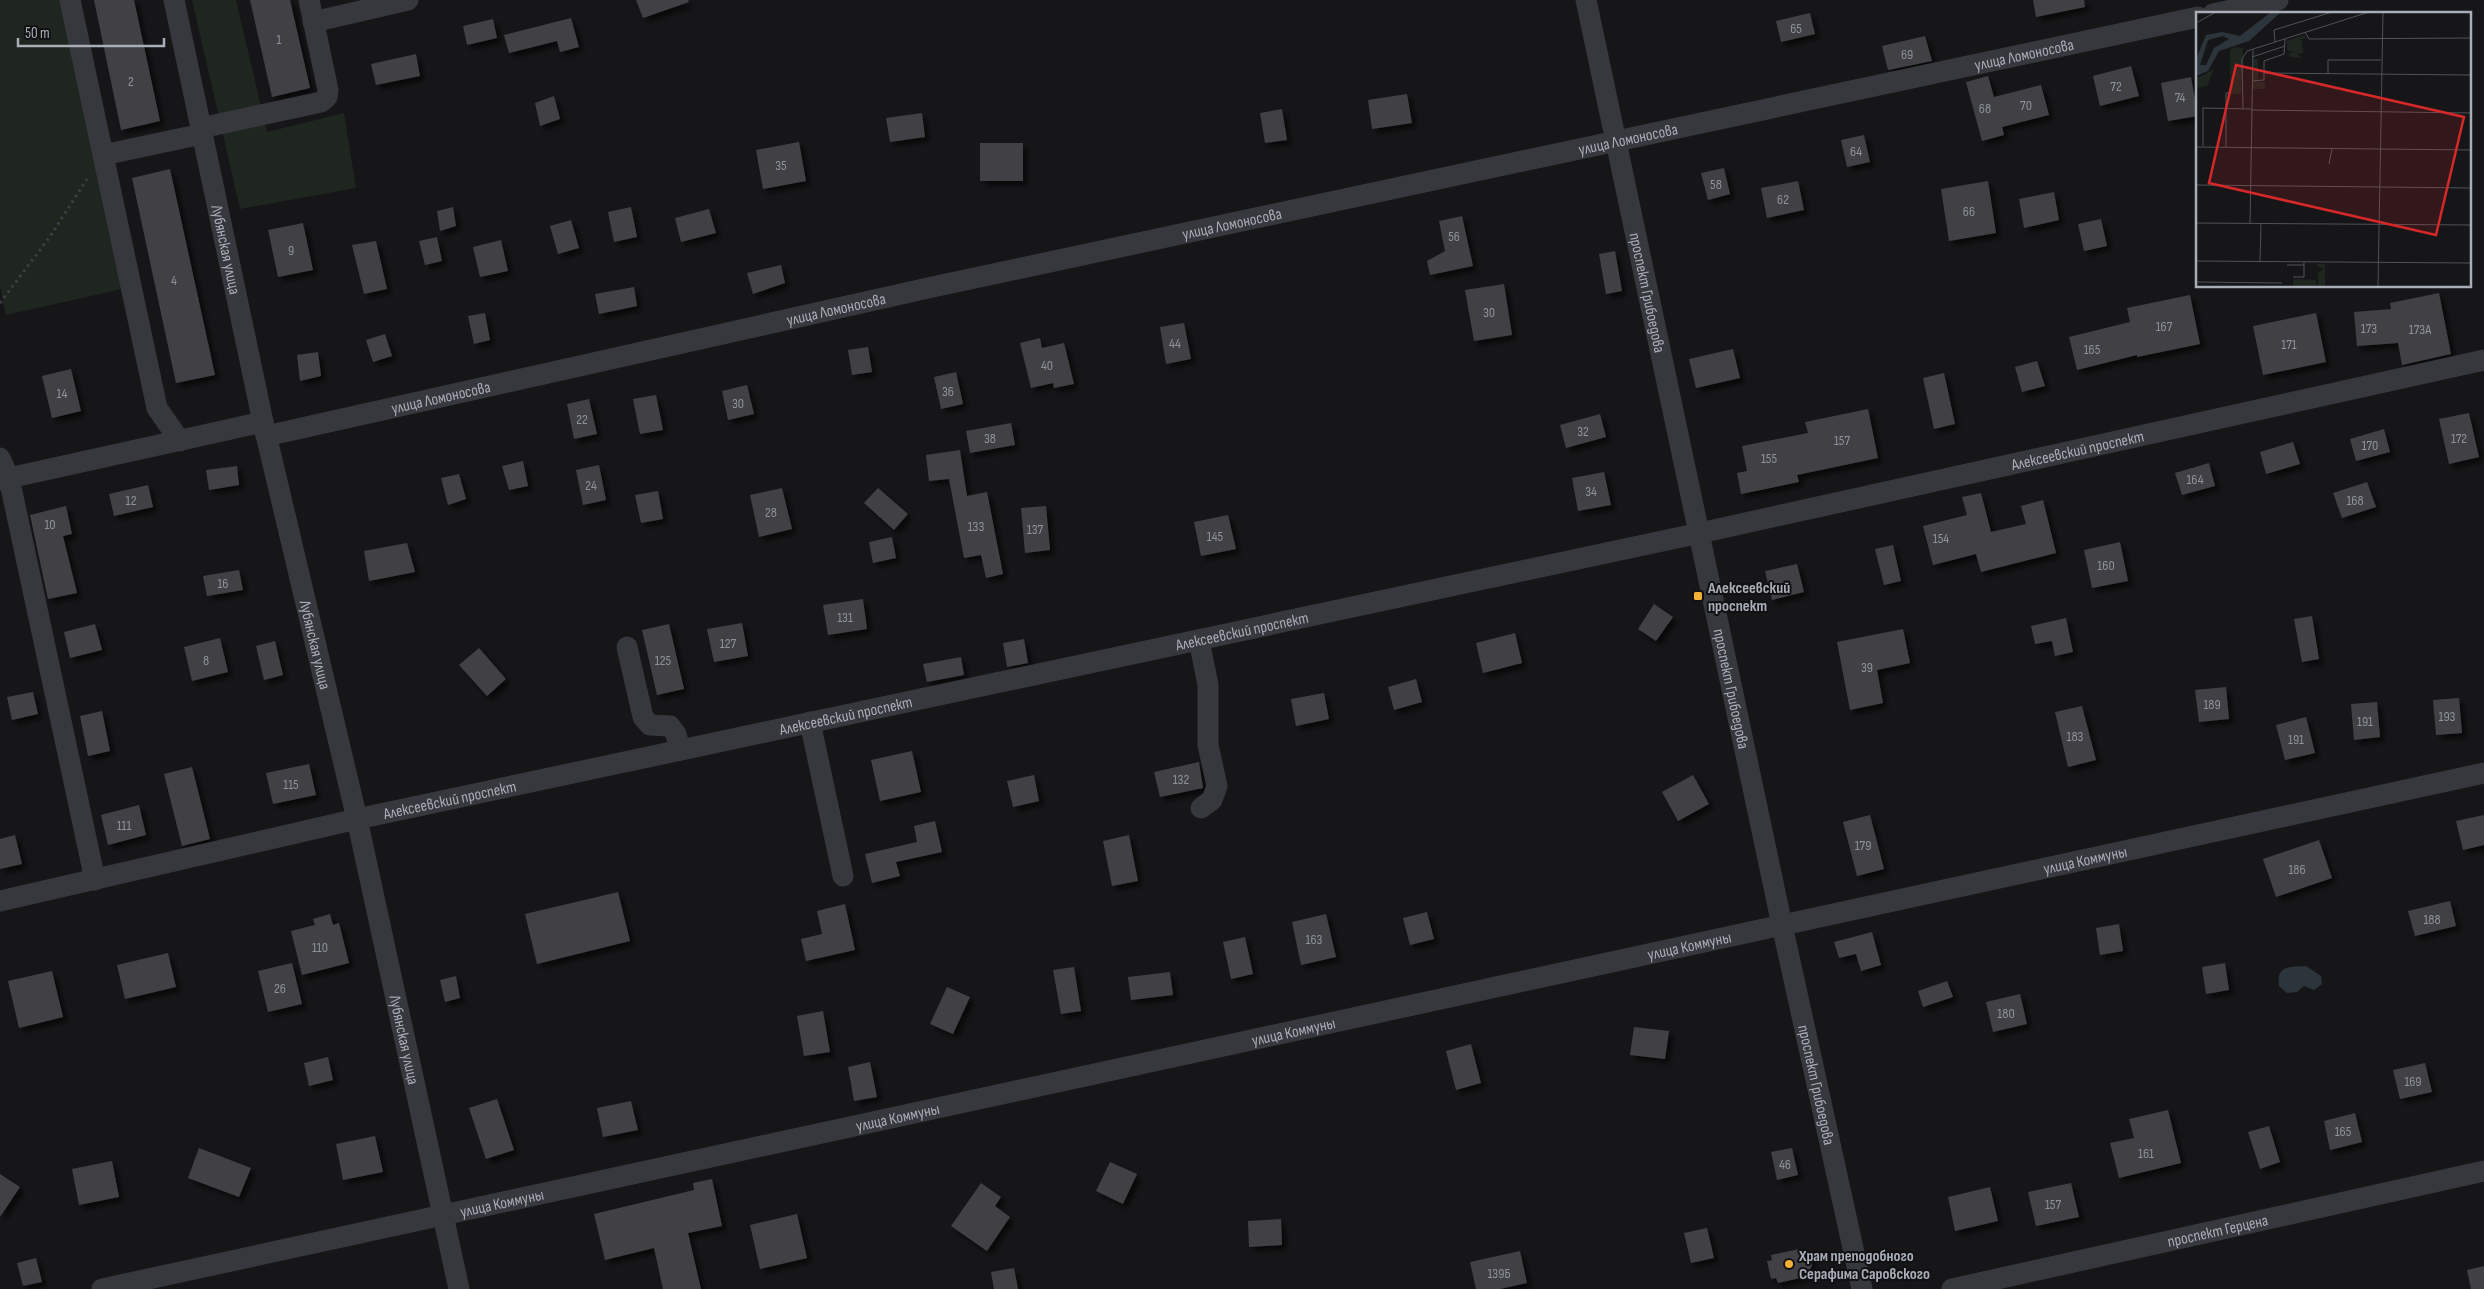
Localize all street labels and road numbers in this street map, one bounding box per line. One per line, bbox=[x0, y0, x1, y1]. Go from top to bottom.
street label: улица Ломоносова bbox=[1973, 36, 2076, 75]
street label: улица Ломоносова bbox=[1577, 120, 1680, 160]
street label: Лубянская улица bbox=[206, 202, 244, 296]
street label: улица Ломоносова bbox=[1181, 205, 1284, 244]
street label: проспект Грибоедова bbox=[1625, 231, 1668, 355]
street label: улица Ломоносова bbox=[785, 290, 888, 330]
street label: улица Ломоносова bbox=[390, 378, 492, 419]
street label: Алексеевский проспект bbox=[2009, 427, 2146, 475]
street label: Лубянская улица bbox=[294, 597, 334, 691]
street label: Алексеевский проспект bbox=[1173, 609, 1310, 656]
street label: проспект Грибоедова bbox=[1708, 627, 1752, 751]
street label: Алексеевский проспект bbox=[777, 693, 914, 740]
street label: Алексеевский проспект bbox=[381, 777, 518, 824]
street label: улица Коммуны bbox=[2042, 843, 2129, 879]
street label: улица Коммуны bbox=[1646, 928, 1733, 965]
street label: Лубянская улица bbox=[384, 992, 422, 1086]
street label: улица Коммуны bbox=[1250, 1014, 1337, 1051]
street label: проспект Грибоедова bbox=[1793, 1023, 1838, 1147]
street label: улица Коммуны bbox=[854, 1100, 941, 1136]
street label: улица Коммуны bbox=[458, 1186, 546, 1222]
street label: проспект Герцена bbox=[2166, 1211, 2270, 1252]

